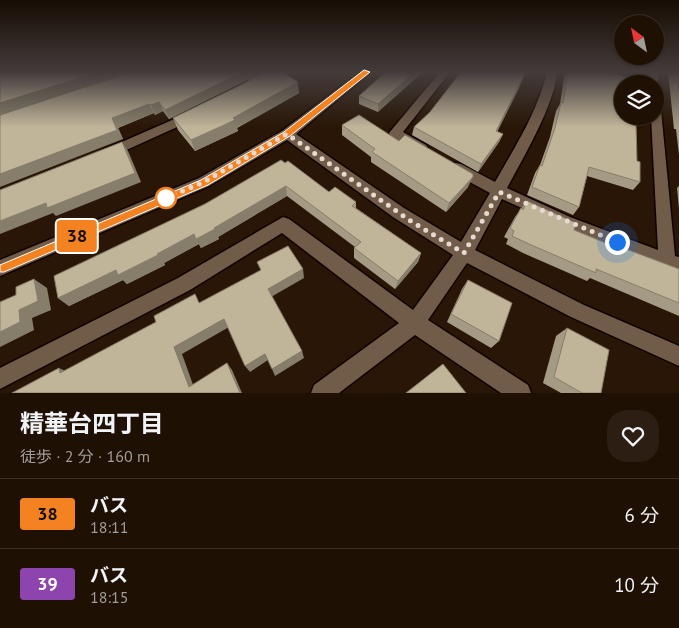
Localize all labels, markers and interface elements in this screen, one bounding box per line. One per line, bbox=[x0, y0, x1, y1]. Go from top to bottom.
north arrow bbox=[614, 15, 664, 65]
map controls bbox=[614, 15, 664, 125]
button: layers bbox=[614, 75, 664, 125]
unlabelled marker bbox=[155, 187, 177, 209]
line badge: 38 bbox=[54, 220, 100, 252]
text: 38 bbox=[67, 224, 87, 247]
your location bbox=[605, 230, 630, 255]
text: 精華台四丁目 bbox=[20, 408, 164, 439]
button: heart bbox=[607, 410, 659, 462]
text: 徒歩 · 2 分 · 160 m bbox=[20, 446, 150, 466]
text: バス bbox=[90, 493, 128, 517]
text: 38 bbox=[37, 502, 58, 525]
text: 6 分 bbox=[625, 503, 659, 527]
text: 18:11 bbox=[90, 517, 128, 537]
text: バス bbox=[90, 563, 128, 587]
text: 39 bbox=[37, 572, 58, 595]
text: 10 分 bbox=[614, 573, 659, 597]
text: 18:15 bbox=[90, 587, 128, 607]

